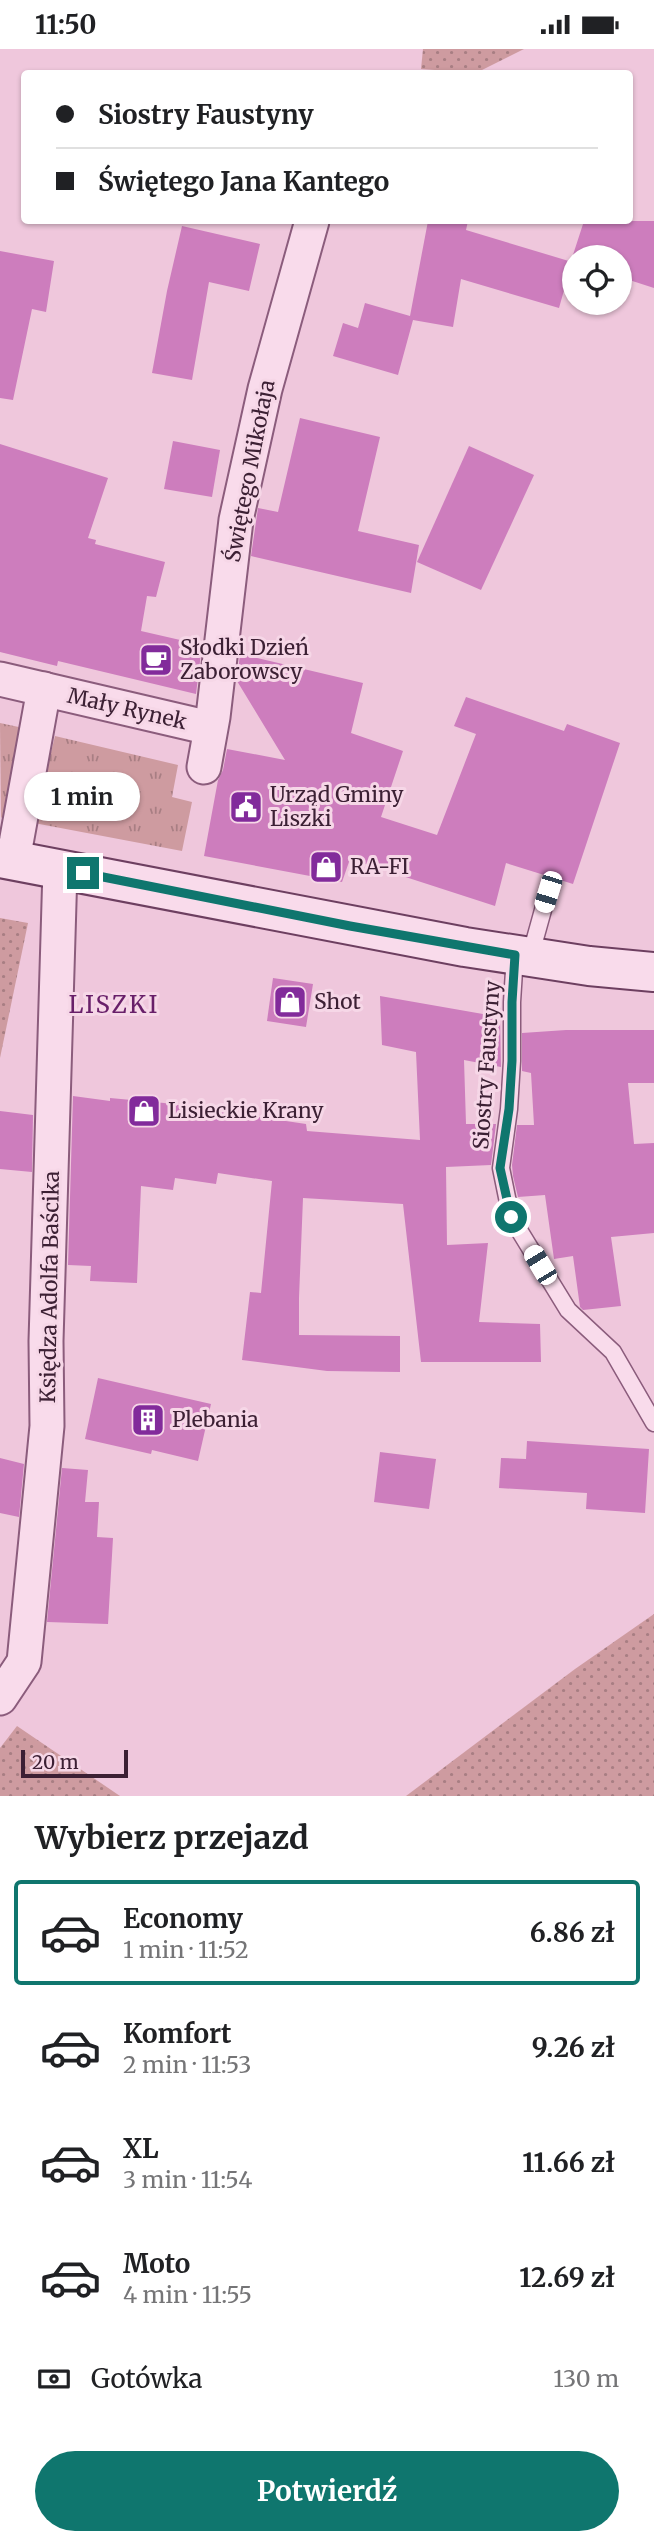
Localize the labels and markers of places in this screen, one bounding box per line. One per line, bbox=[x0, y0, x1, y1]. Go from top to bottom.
place label: Słodki Dzień Zaborowscy bbox=[180, 634, 309, 685]
cafe icon: Słodki Dzień Zaborowscy bbox=[137, 641, 175, 679]
place label: Urząd Gminy Liszki bbox=[270, 781, 404, 832]
public building icon: Urząd Gminy Liszki bbox=[227, 788, 265, 826]
shop icon: RA-FI bbox=[307, 848, 345, 886]
place label: RA-FI bbox=[350, 853, 409, 880]
shop icon: Shot bbox=[271, 983, 309, 1021]
place label: Shot bbox=[314, 988, 361, 1015]
shop icon: Lisieckie Krany bbox=[125, 1092, 163, 1130]
place label: Lisieckie Krany bbox=[168, 1097, 324, 1124]
building icon: Plebania bbox=[129, 1401, 167, 1439]
place label: Plebania bbox=[172, 1406, 259, 1433]

